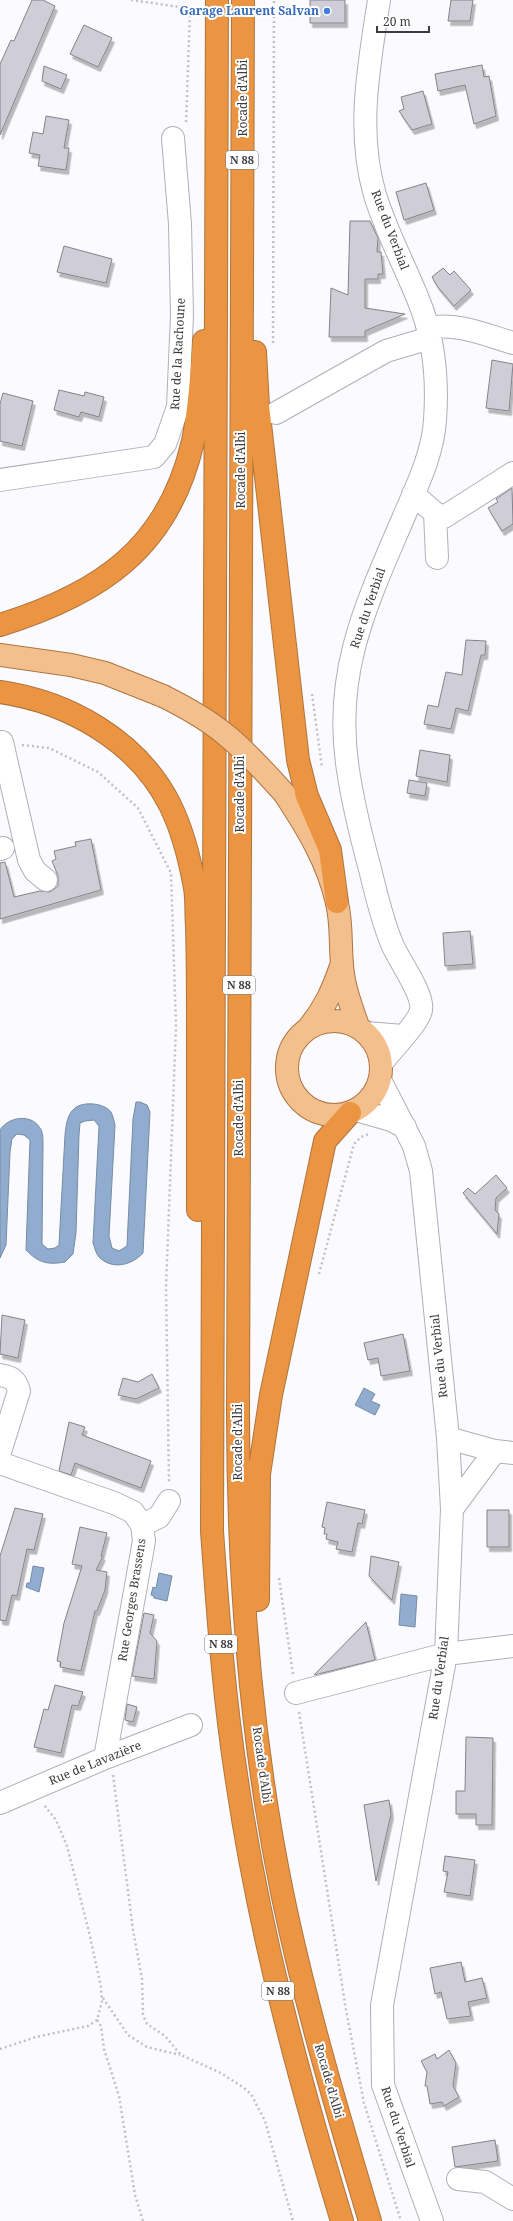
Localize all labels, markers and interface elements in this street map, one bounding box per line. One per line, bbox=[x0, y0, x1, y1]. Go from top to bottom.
place label: Garage Laurent Salvan bbox=[180, 2, 319, 19]
marker: Garage Laurent Salvan bbox=[322, 6, 332, 16]
scale bar bbox=[377, 8, 429, 34]
text: 20 m bbox=[383, 13, 411, 30]
street label: Rocade d'Albi bbox=[234, 59, 251, 136]
road number: N 88 bbox=[226, 151, 258, 169]
street label: Rue du Verbial bbox=[367, 187, 414, 272]
street label: Rue de la Rachoune bbox=[166, 297, 189, 411]
street label: Rocade d'Albi bbox=[232, 431, 249, 508]
street label: Rue du Verbial bbox=[346, 565, 389, 650]
street label: Rocade d'Albi bbox=[231, 755, 248, 832]
road number: N 88 bbox=[223, 976, 255, 994]
street label: Rocade d'Albi bbox=[230, 1079, 247, 1156]
street label: Rue du Verbial bbox=[426, 1313, 451, 1399]
street label: Rocade d'Albi bbox=[229, 1403, 246, 1480]
street label: Rue Georges Brassens bbox=[113, 1537, 150, 1663]
road number: N 88 bbox=[205, 1635, 237, 1653]
street label: Rue du Verbial bbox=[424, 1635, 453, 1721]
street label: Rocade d'Albi bbox=[249, 1726, 276, 1804]
street label: Rue de Lavazière bbox=[46, 1736, 144, 1789]
road number: N 88 bbox=[262, 1982, 294, 2000]
street label: Rocade d'Albi bbox=[311, 2042, 348, 2120]
street label: Rue du Verbial bbox=[377, 2084, 420, 2170]

